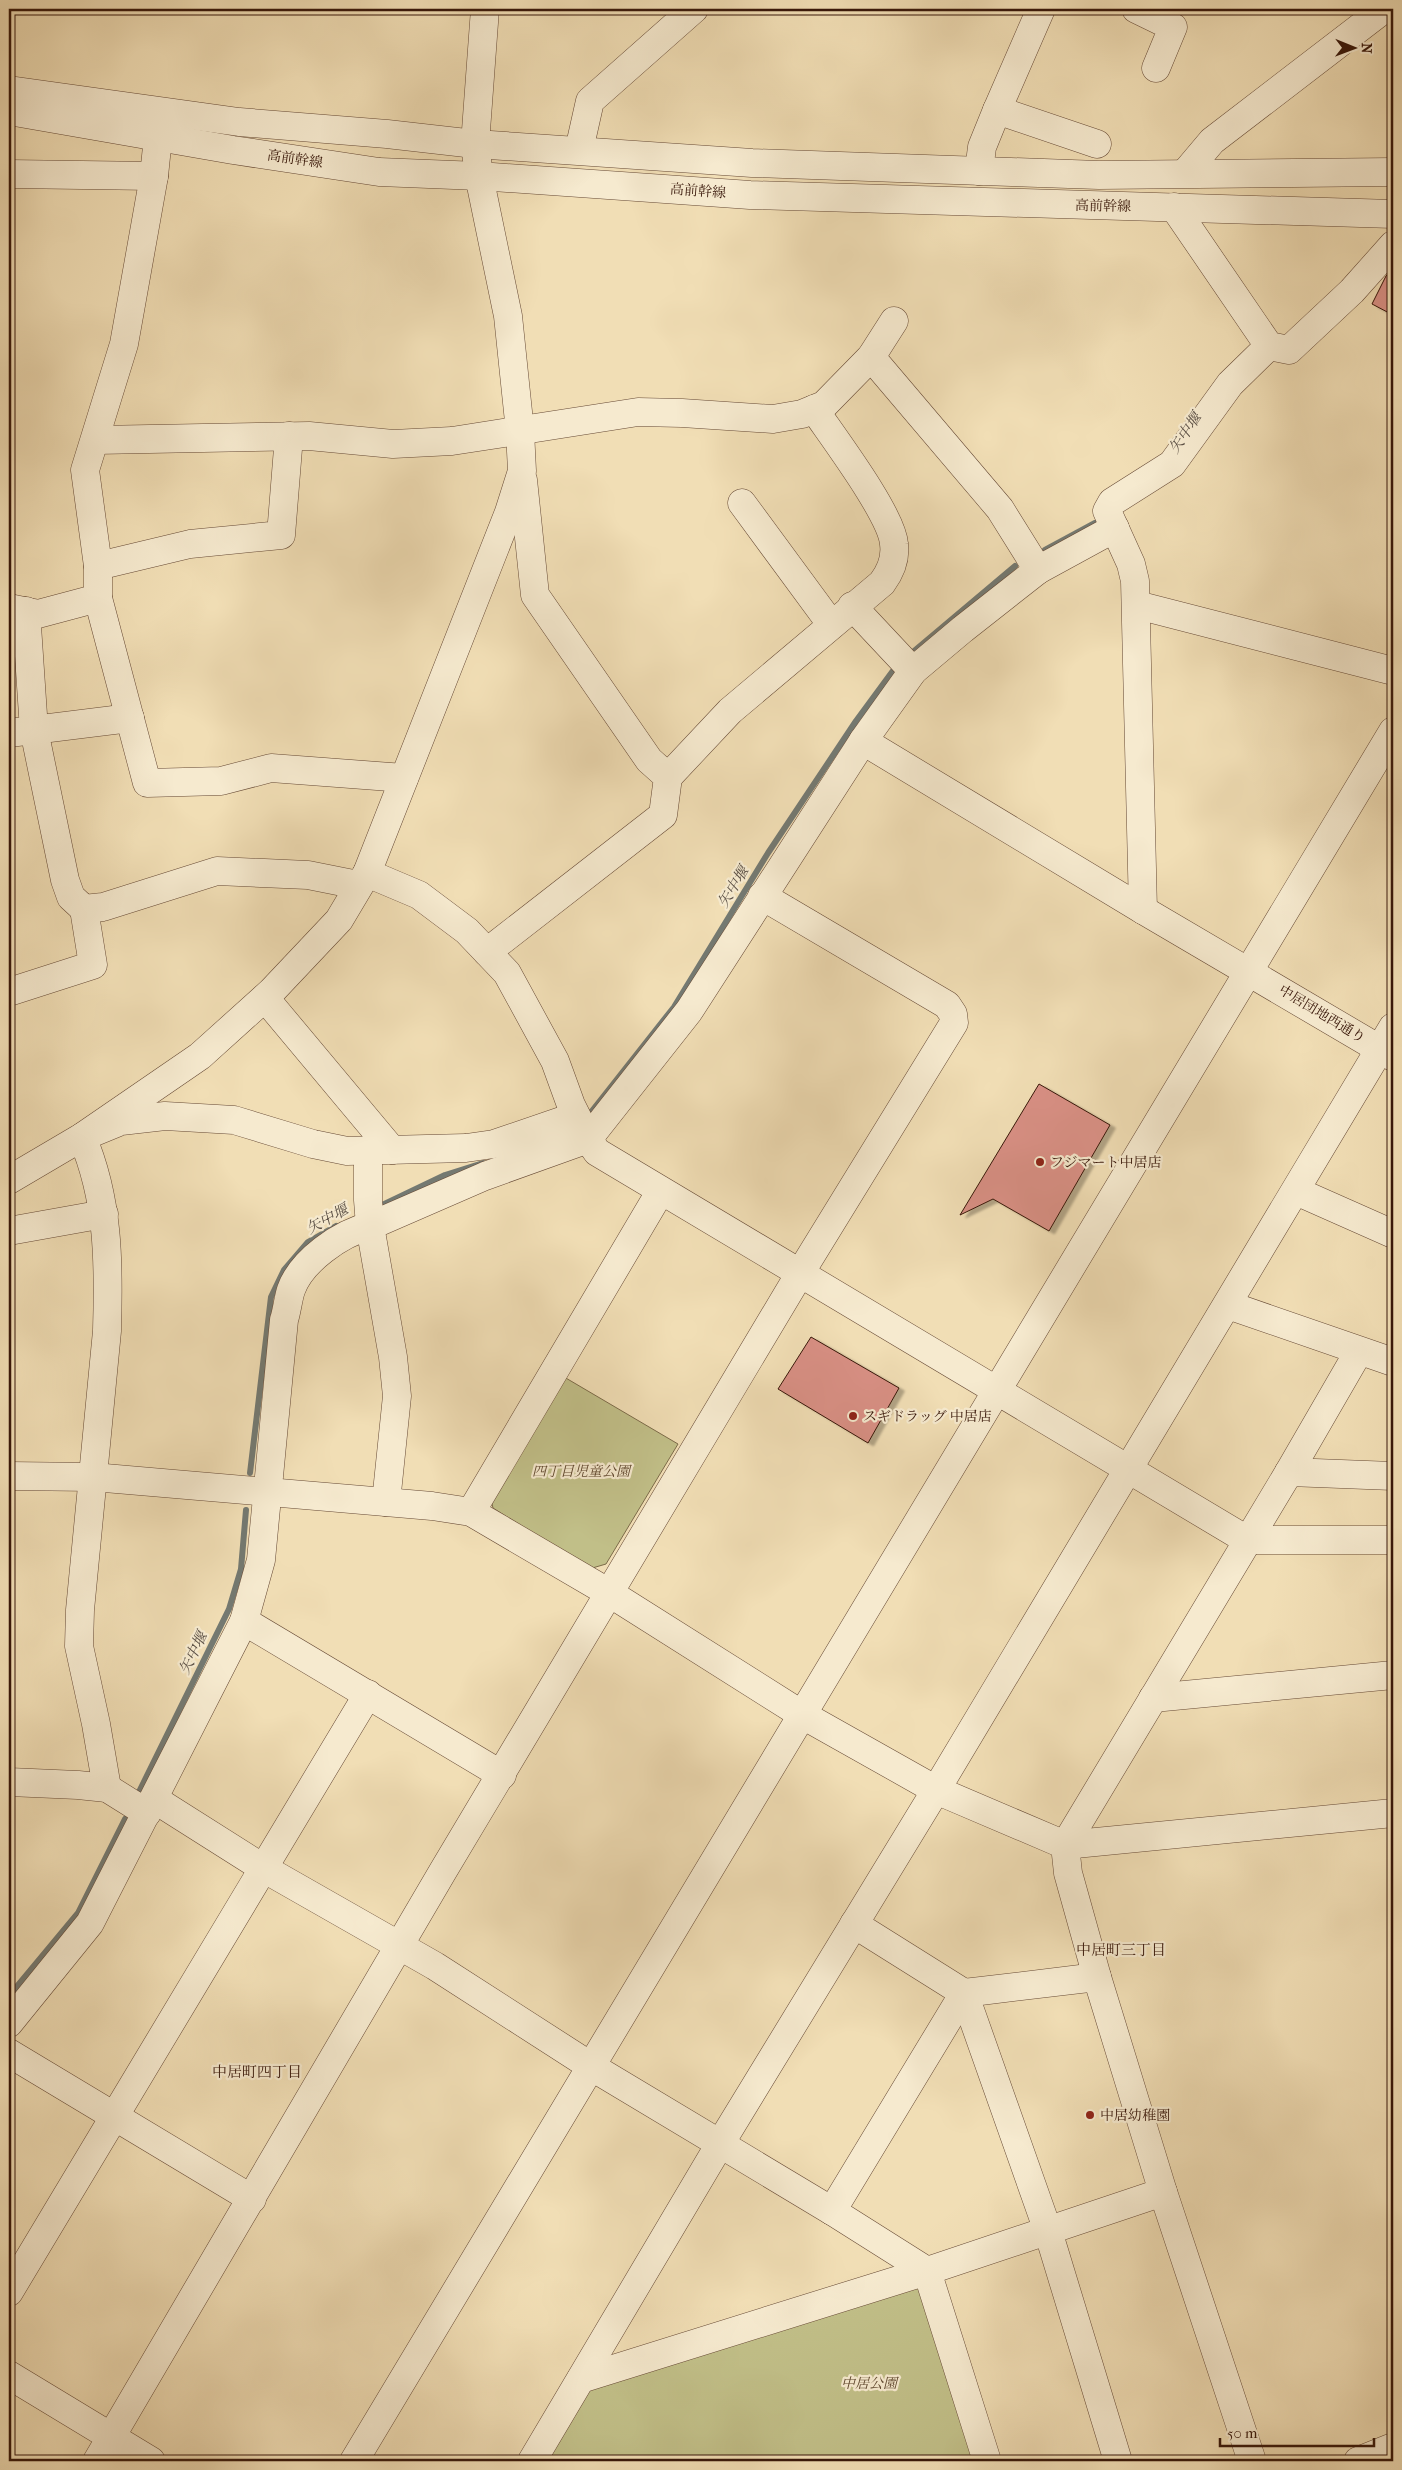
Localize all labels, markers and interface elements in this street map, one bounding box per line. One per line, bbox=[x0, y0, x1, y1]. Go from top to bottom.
north arrow bbox=[1330, 22, 1380, 72]
text: N bbox=[1358, 43, 1375, 54]
street label: 高前幹線 bbox=[266, 147, 324, 171]
street label: 高前幹線 bbox=[669, 181, 727, 201]
street label: 高前幹線 bbox=[1075, 197, 1131, 215]
water label: 矢中堰 bbox=[1165, 407, 1207, 457]
water label: 矢中堰 bbox=[714, 861, 754, 911]
street label: 中居団地西通り bbox=[1276, 981, 1368, 1047]
place label: フジマート中居店 bbox=[1050, 1154, 1161, 1171]
marker: フジマート中居店 bbox=[1034, 1156, 1046, 1168]
water label: 矢中堰 bbox=[303, 1199, 354, 1238]
place label: スギドラッグ 中居店 bbox=[863, 1408, 992, 1425]
marker: スギドラッグ 中居店 bbox=[847, 1410, 859, 1422]
park label: 四丁目児童公園 bbox=[532, 1463, 632, 1480]
water label: 矢中堰 bbox=[175, 1626, 212, 1677]
district label: 中居町三丁目 bbox=[1076, 1941, 1166, 1959]
district label: 中居町四丁目 bbox=[212, 2063, 302, 2081]
place label: 中居幼稚園 bbox=[1100, 2107, 1170, 2124]
marker: 中居幼稚園 bbox=[1084, 2109, 1096, 2121]
park label: 中居公園 bbox=[841, 2375, 899, 2392]
scale bar bbox=[1220, 2415, 1373, 2447]
text: 50 m bbox=[1227, 2424, 1258, 2442]

